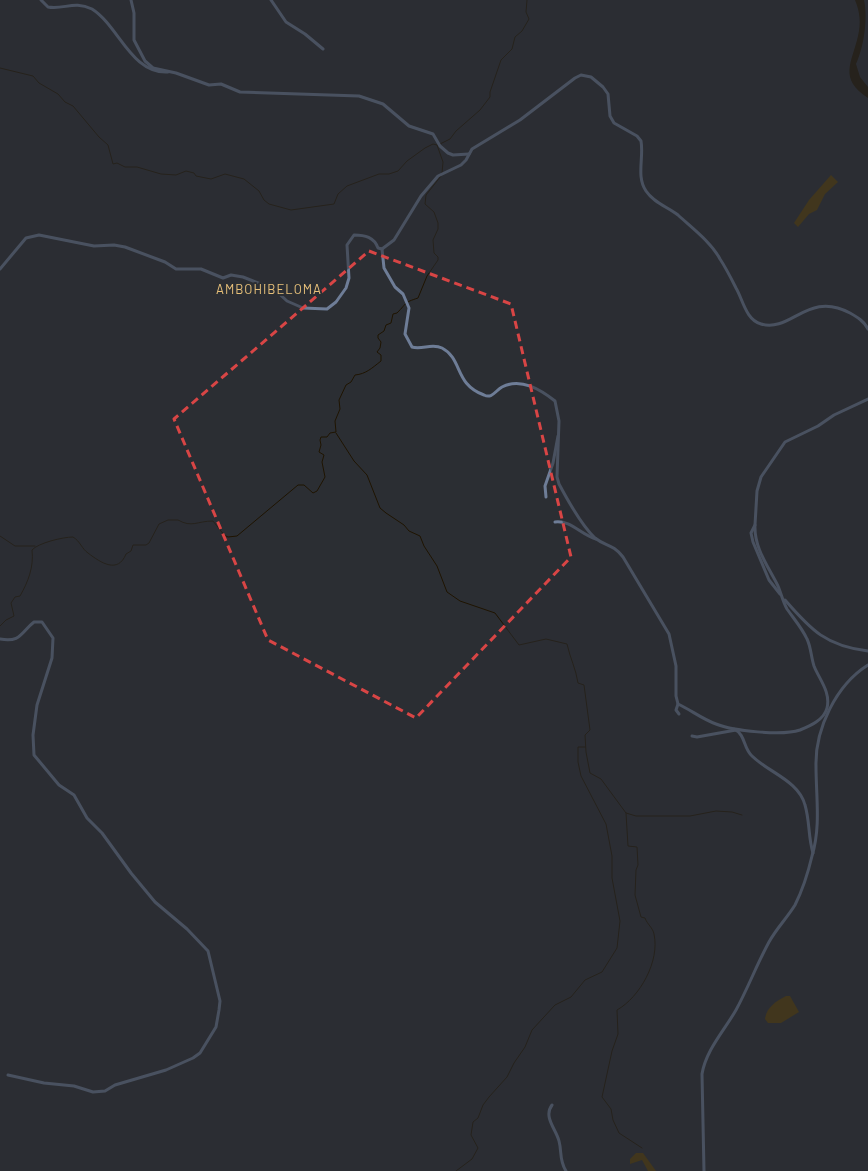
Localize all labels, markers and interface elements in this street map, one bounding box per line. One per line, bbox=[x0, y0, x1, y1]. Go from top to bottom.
district label: AMBOHIBELOMA bbox=[216, 281, 322, 297]

